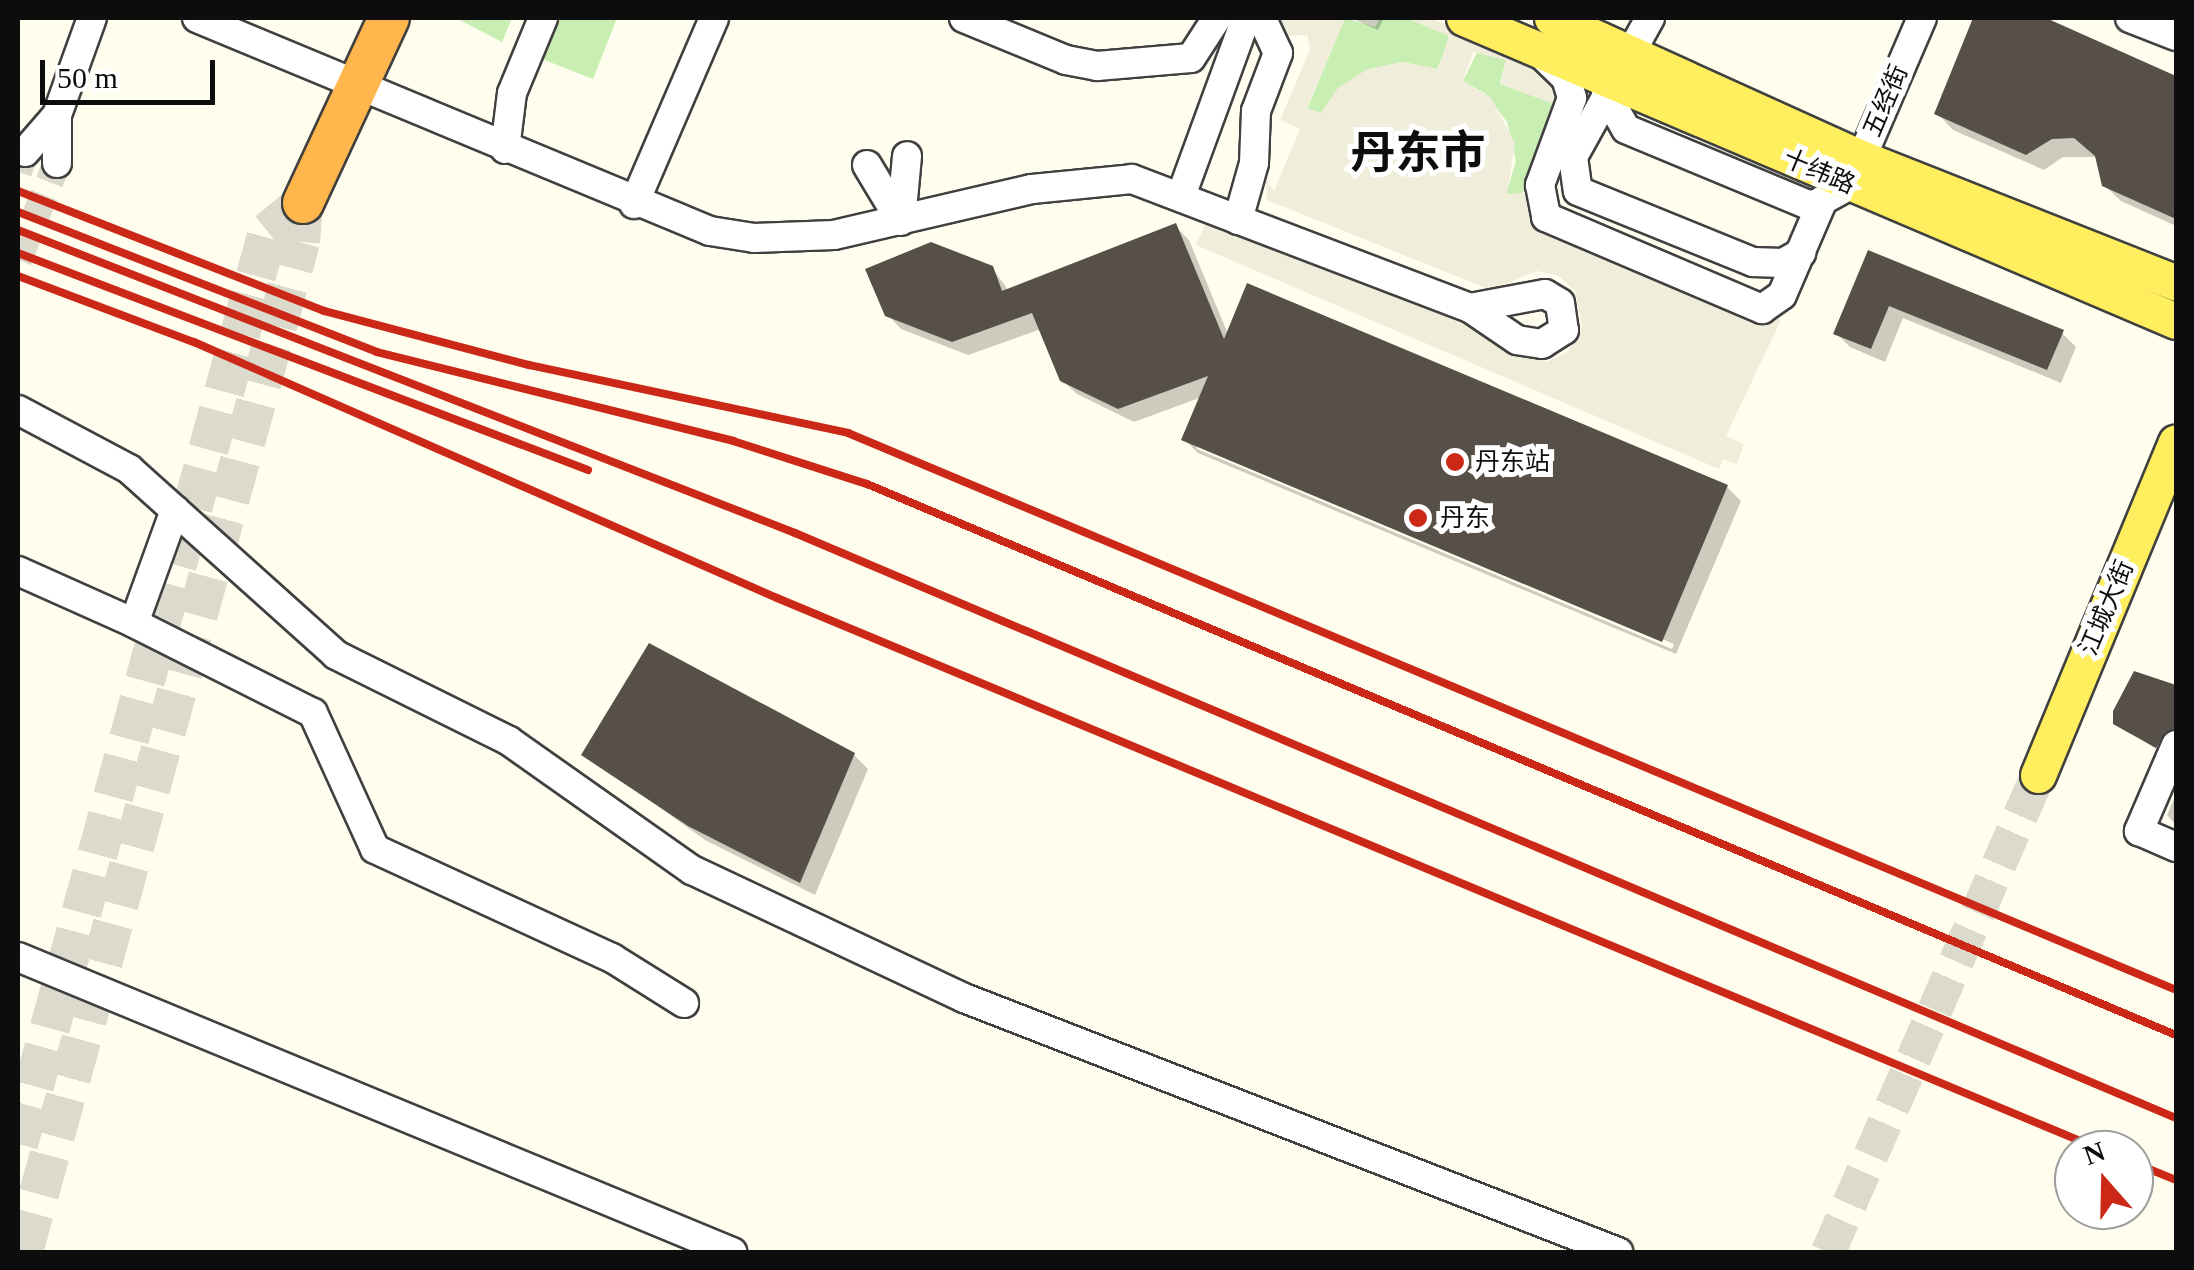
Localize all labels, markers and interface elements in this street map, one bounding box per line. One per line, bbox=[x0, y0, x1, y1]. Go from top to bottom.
scale bar bbox=[45, 40, 220, 102]
text: 50 m bbox=[57, 61, 118, 94]
street label: 五经街 bbox=[1858, 61, 1914, 141]
district label: 丹东市 bbox=[1351, 127, 1485, 181]
street label: 十纬路 bbox=[1779, 144, 1859, 200]
place label: 丹东站 bbox=[1475, 447, 1550, 477]
marker: 丹东站 bbox=[1444, 451, 1466, 473]
place label: 丹东 bbox=[1440, 503, 1490, 533]
marker: 丹东 bbox=[1405, 505, 1431, 531]
street label: 江城大街 bbox=[2074, 556, 2140, 660]
north arrow bbox=[2054, 1130, 2154, 1230]
text: N bbox=[2079, 1135, 2109, 1171]

